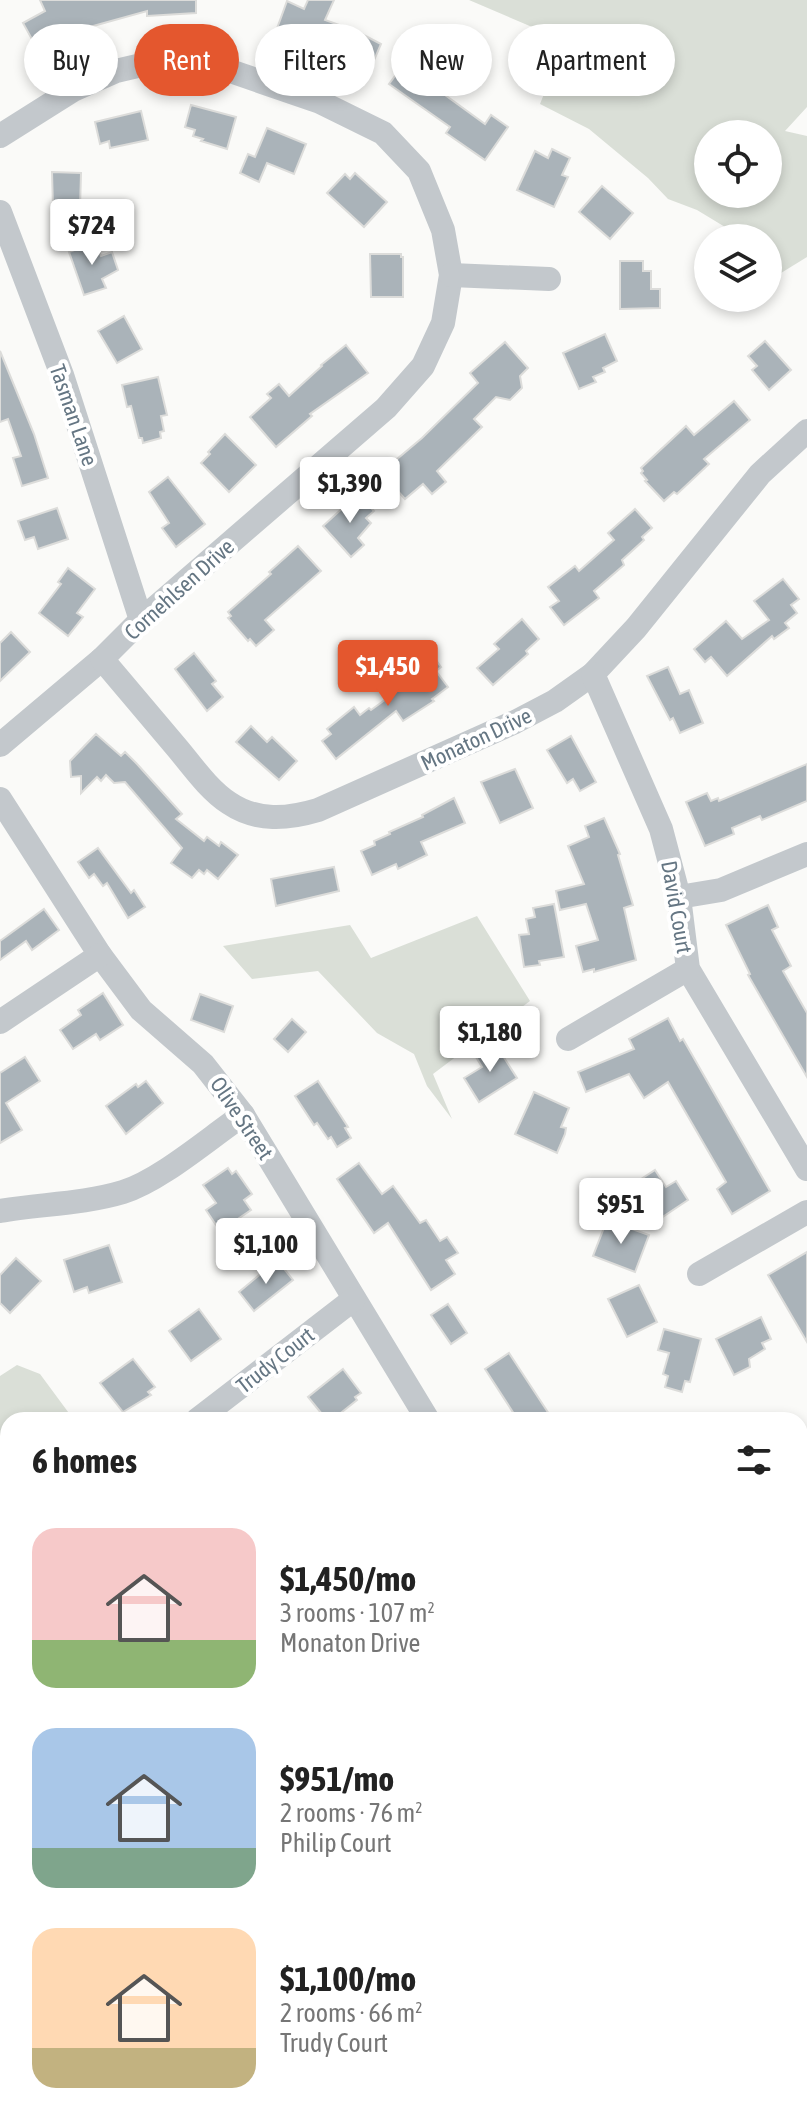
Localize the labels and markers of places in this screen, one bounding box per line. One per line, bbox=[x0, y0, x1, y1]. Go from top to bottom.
pin: $724 bbox=[45, 199, 139, 267]
pin: $1,390 bbox=[285, 457, 415, 525]
pin: $1,450 bbox=[323, 640, 453, 708]
pin: $1,180 bbox=[425, 1006, 555, 1074]
pin: $951 bbox=[574, 1178, 668, 1246]
pin: $1,100 bbox=[201, 1218, 331, 1286]

